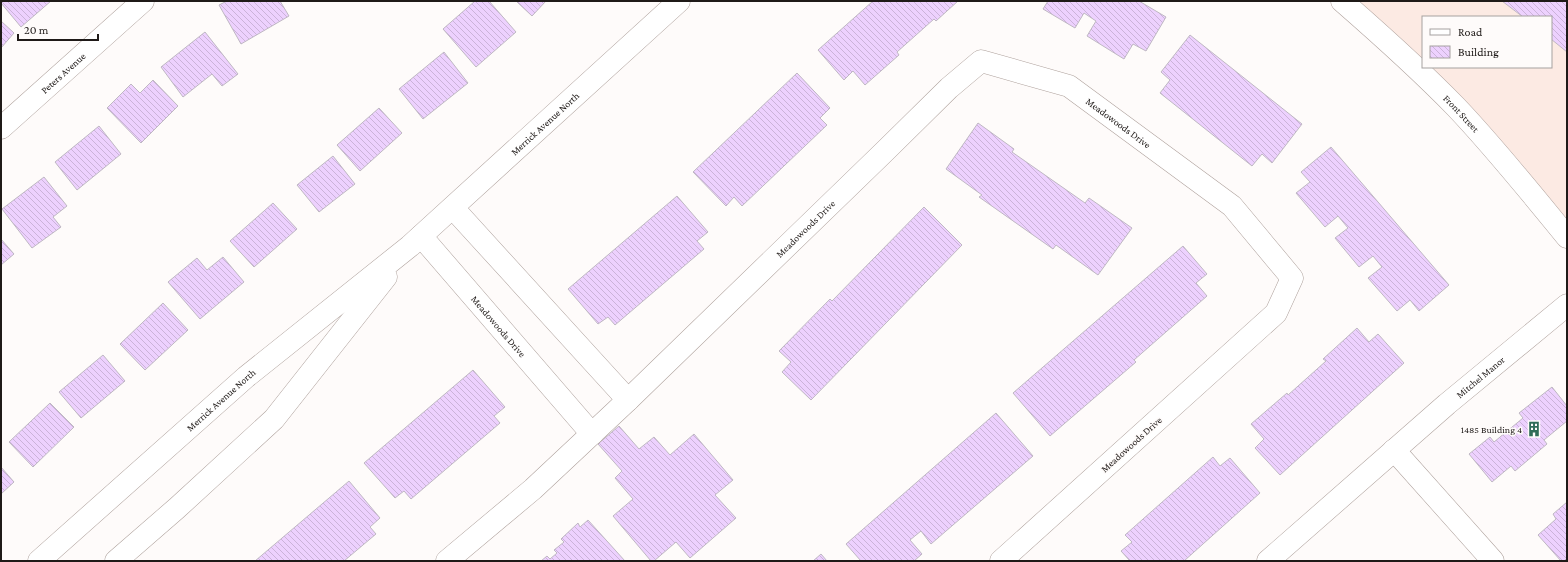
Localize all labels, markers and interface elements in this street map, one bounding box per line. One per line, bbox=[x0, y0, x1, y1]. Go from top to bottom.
scale bar bbox=[18, 16, 98, 42]
legend bbox=[1422, 16, 1552, 68]
text: 20 m bbox=[24, 23, 49, 37]
text: Road bbox=[1458, 25, 1483, 39]
text: Building bbox=[1458, 45, 1499, 59]
street label: Peters Avenue bbox=[39, 50, 88, 96]
street label: Merrick Avenue North bbox=[509, 89, 582, 158]
street label: Front Street bbox=[1441, 93, 1482, 135]
street label: Meadowoods Drive bbox=[1084, 96, 1153, 151]
street label: Meadowoods Drive bbox=[774, 197, 838, 260]
street label: Meadowoods Drive bbox=[469, 293, 528, 360]
street label: Mitchel Manor bbox=[1454, 354, 1507, 400]
street label: Merrick Avenue North bbox=[184, 366, 258, 433]
street label: Meadowoods Drive bbox=[1099, 414, 1164, 474]
building icon: 1485 Building 4 bbox=[1525, 420, 1543, 438]
place label: 1485 Building 4 bbox=[1461, 424, 1522, 435]

